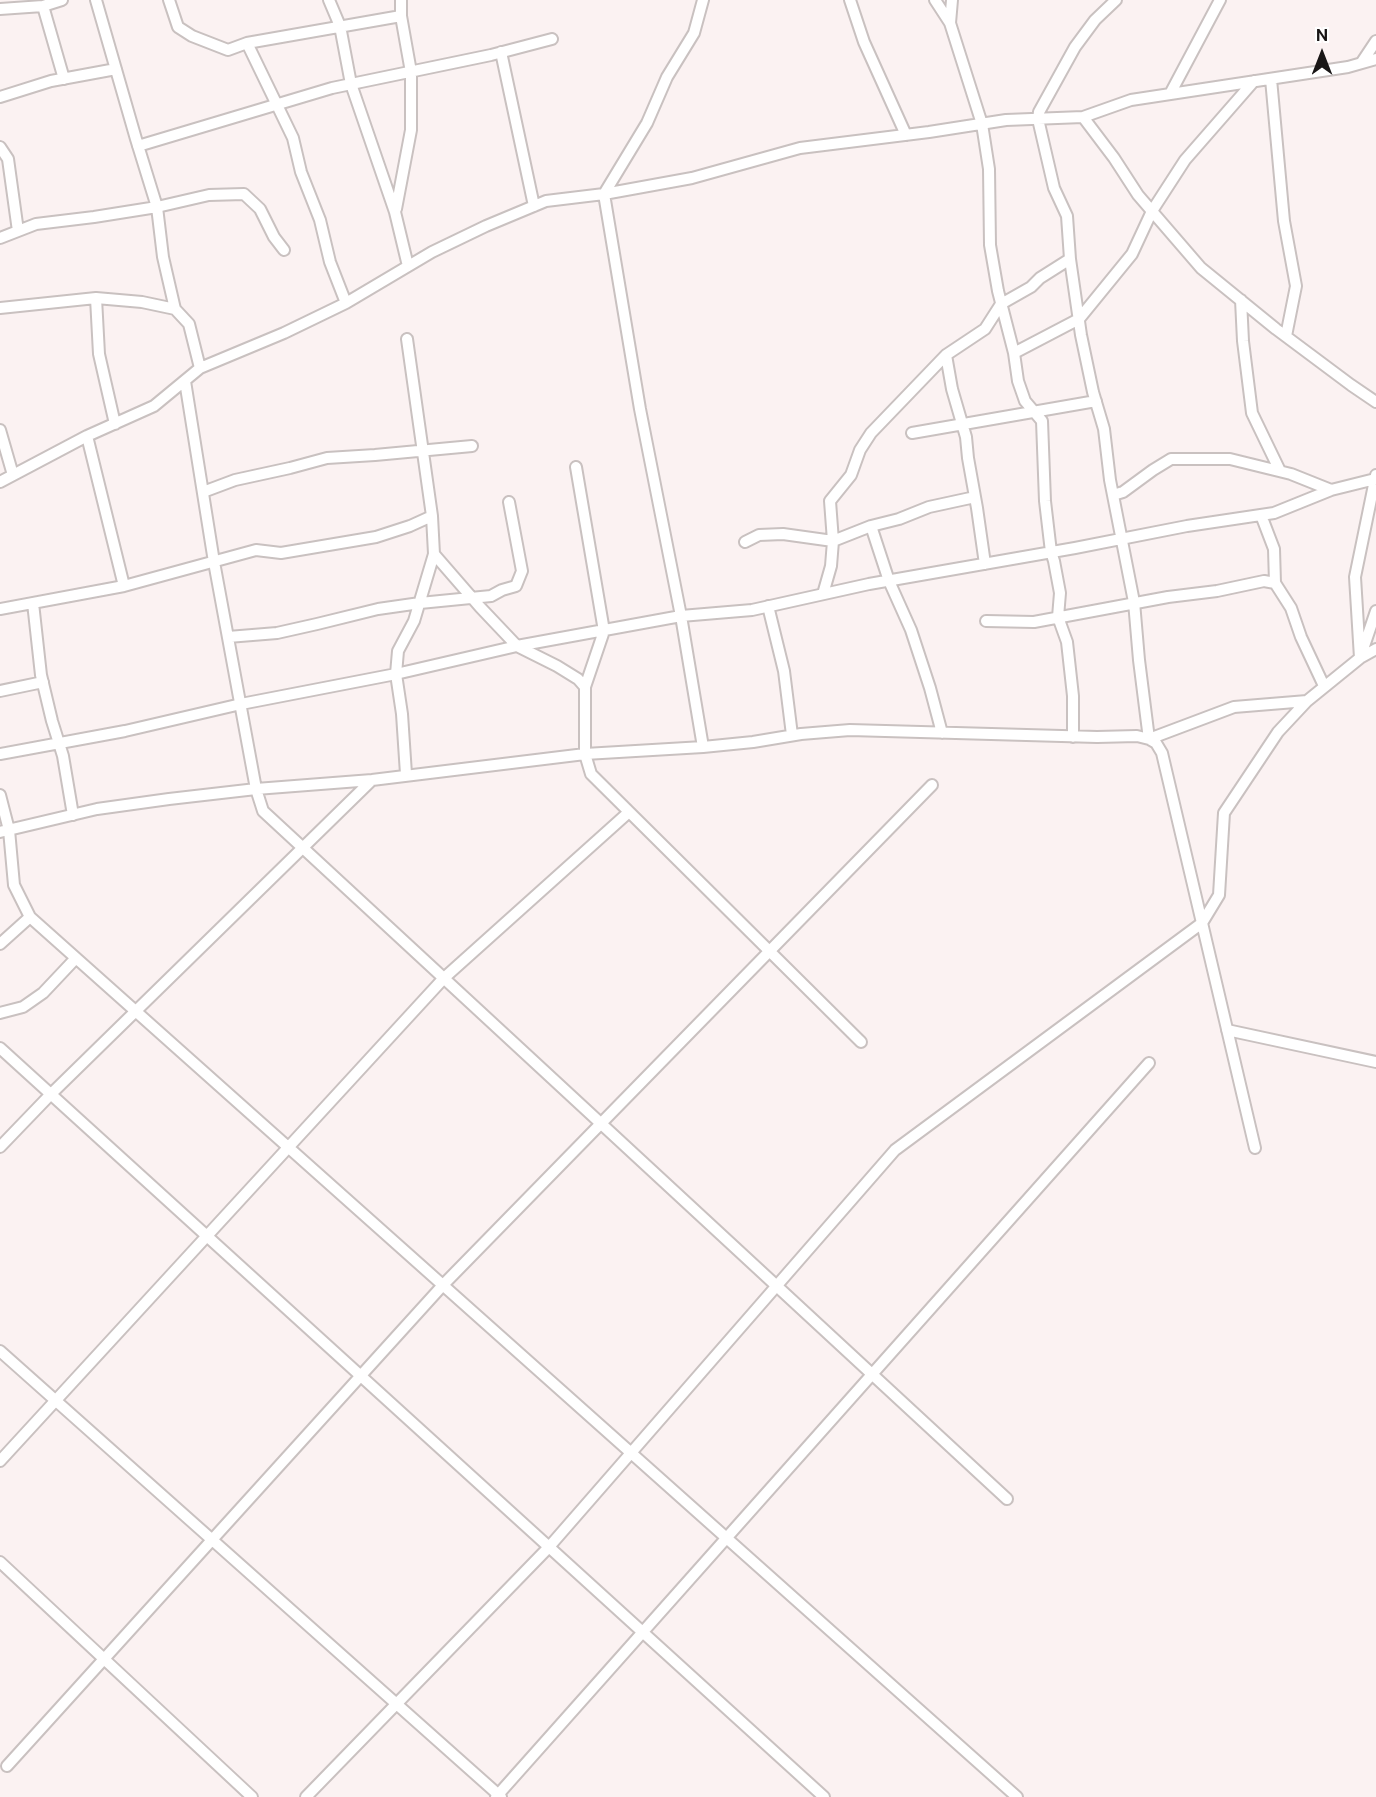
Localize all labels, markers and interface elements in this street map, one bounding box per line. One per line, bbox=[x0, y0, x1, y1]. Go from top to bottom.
north arrow bbox=[1292, 24, 1352, 84]
text: N bbox=[1316, 26, 1328, 45]

